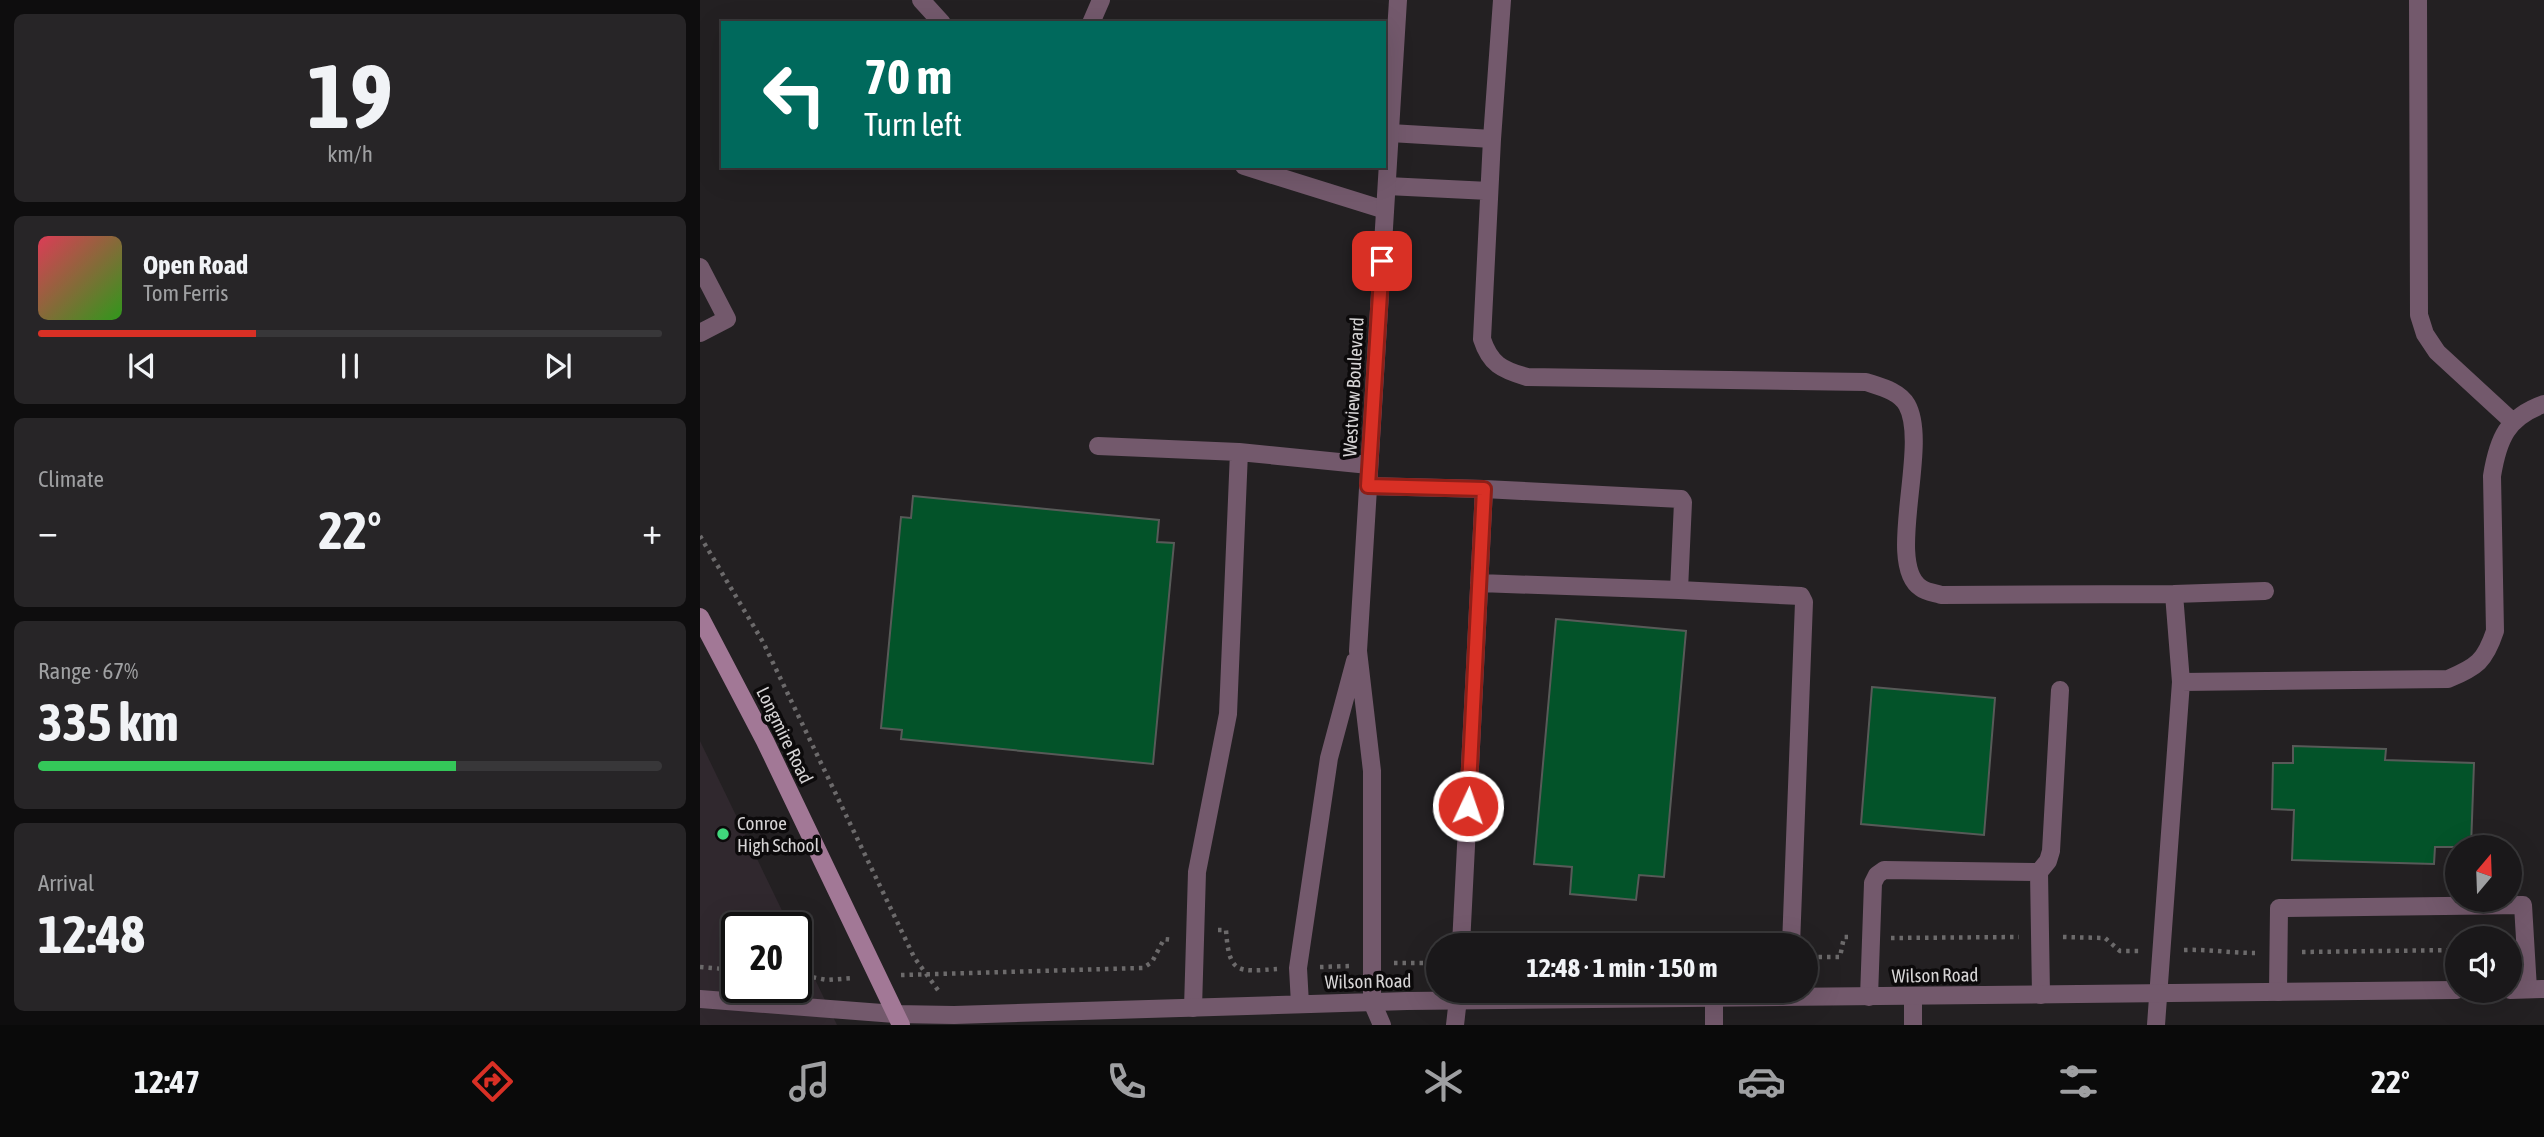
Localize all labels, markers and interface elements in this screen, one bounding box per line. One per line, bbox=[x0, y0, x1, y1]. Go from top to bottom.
text: 19 bbox=[307, 43, 393, 147]
text: 70 m bbox=[864, 48, 952, 104]
icon: left bbox=[749, 49, 840, 140]
text: Turn left bbox=[864, 106, 962, 143]
text: km/h bbox=[327, 141, 373, 167]
pin bbox=[1352, 231, 1412, 291]
icon: arrive bbox=[1363, 242, 1401, 280]
text: Open Road bbox=[143, 250, 248, 280]
text: Tom Ferris bbox=[143, 280, 228, 306]
street label: Westview Boulevard bbox=[1338, 316, 1368, 458]
icon: previous bbox=[123, 347, 161, 385]
icon: pause bbox=[331, 347, 369, 385]
icon: next bbox=[539, 347, 577, 385]
text: Climate bbox=[38, 466, 104, 492]
text: 22° bbox=[318, 500, 382, 560]
text: − bbox=[38, 509, 58, 552]
text: + bbox=[642, 509, 662, 552]
text: Range · 67% bbox=[38, 658, 138, 684]
street label: Longmire Road bbox=[752, 683, 818, 787]
text: 335 km bbox=[38, 692, 179, 752]
position arrow bbox=[1431, 769, 1505, 843]
place label: Conroe High School bbox=[737, 812, 820, 856]
marker: Conroe High School bbox=[715, 826, 731, 842]
north arrow bbox=[2445, 835, 2522, 912]
map controls bbox=[2445, 835, 2522, 1003]
text: Arrival bbox=[38, 870, 94, 896]
text: 12:48 bbox=[38, 904, 145, 964]
speed limit sign: 20 bbox=[721, 912, 812, 1003]
button: sound bbox=[2445, 926, 2522, 1003]
text: 12:48 · 1 min · 150 m bbox=[1527, 953, 1717, 983]
street label: Wilson Road bbox=[1891, 963, 1979, 987]
street label: Wilson Road bbox=[1324, 969, 1412, 993]
icon: directions bbox=[468, 1057, 517, 1106]
icon: music bbox=[785, 1057, 834, 1106]
icon: phone bbox=[1102, 1057, 1151, 1106]
icon: climate bbox=[1419, 1057, 1468, 1106]
icon: car bbox=[1737, 1057, 1786, 1106]
icon: filters bbox=[2054, 1057, 2103, 1106]
text: 12:47 bbox=[134, 1063, 200, 1100]
text: 22° bbox=[2371, 1063, 2410, 1100]

